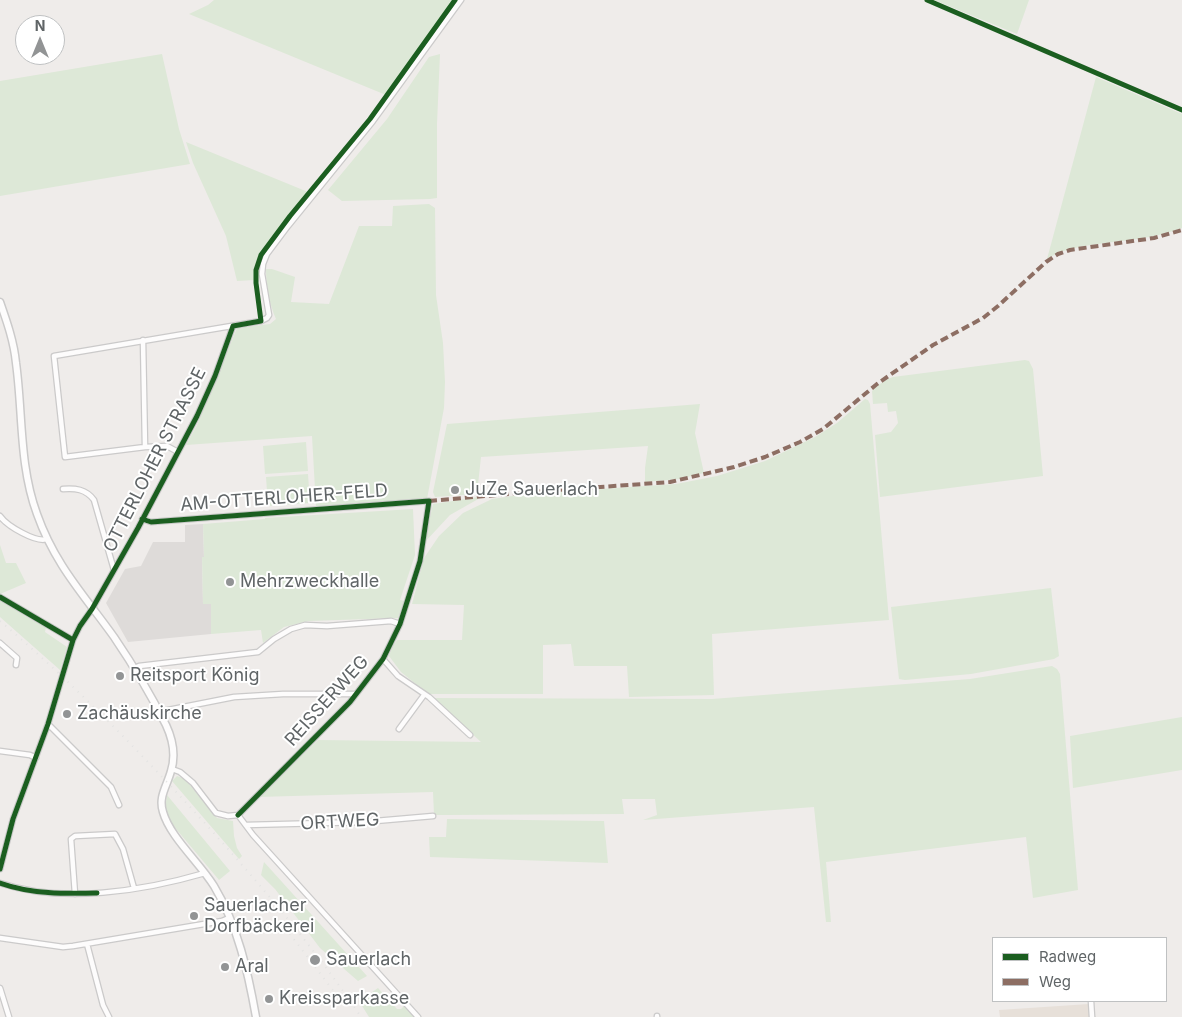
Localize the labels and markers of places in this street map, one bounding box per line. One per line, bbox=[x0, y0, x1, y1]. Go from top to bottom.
place label: JuZe Sauerlach bbox=[465, 479, 598, 501]
marker: JuZe Sauerlach bbox=[449, 484, 461, 496]
place label: Mehrzweckhalle bbox=[240, 571, 379, 593]
marker: Mehrzweckhalle bbox=[224, 576, 236, 588]
place label: Reitsport König bbox=[130, 665, 259, 687]
marker: Reitsport König bbox=[114, 670, 126, 682]
place label: Zachäuskirche bbox=[77, 703, 202, 725]
marker: Zachäuskirche bbox=[61, 708, 73, 720]
place label: Sauerlacher Dorfbäckerei bbox=[204, 895, 314, 938]
marker: Sauerlacher Dorfbäckerei bbox=[188, 910, 200, 922]
place label: Sauerlach bbox=[326, 949, 411, 971]
marker: Sauerlach bbox=[308, 953, 322, 967]
place label: Aral bbox=[235, 956, 269, 978]
marker: Aral bbox=[219, 961, 231, 973]
place label: Kreissparkasse bbox=[279, 988, 409, 1010]
marker: Kreissparkasse bbox=[263, 993, 275, 1005]

